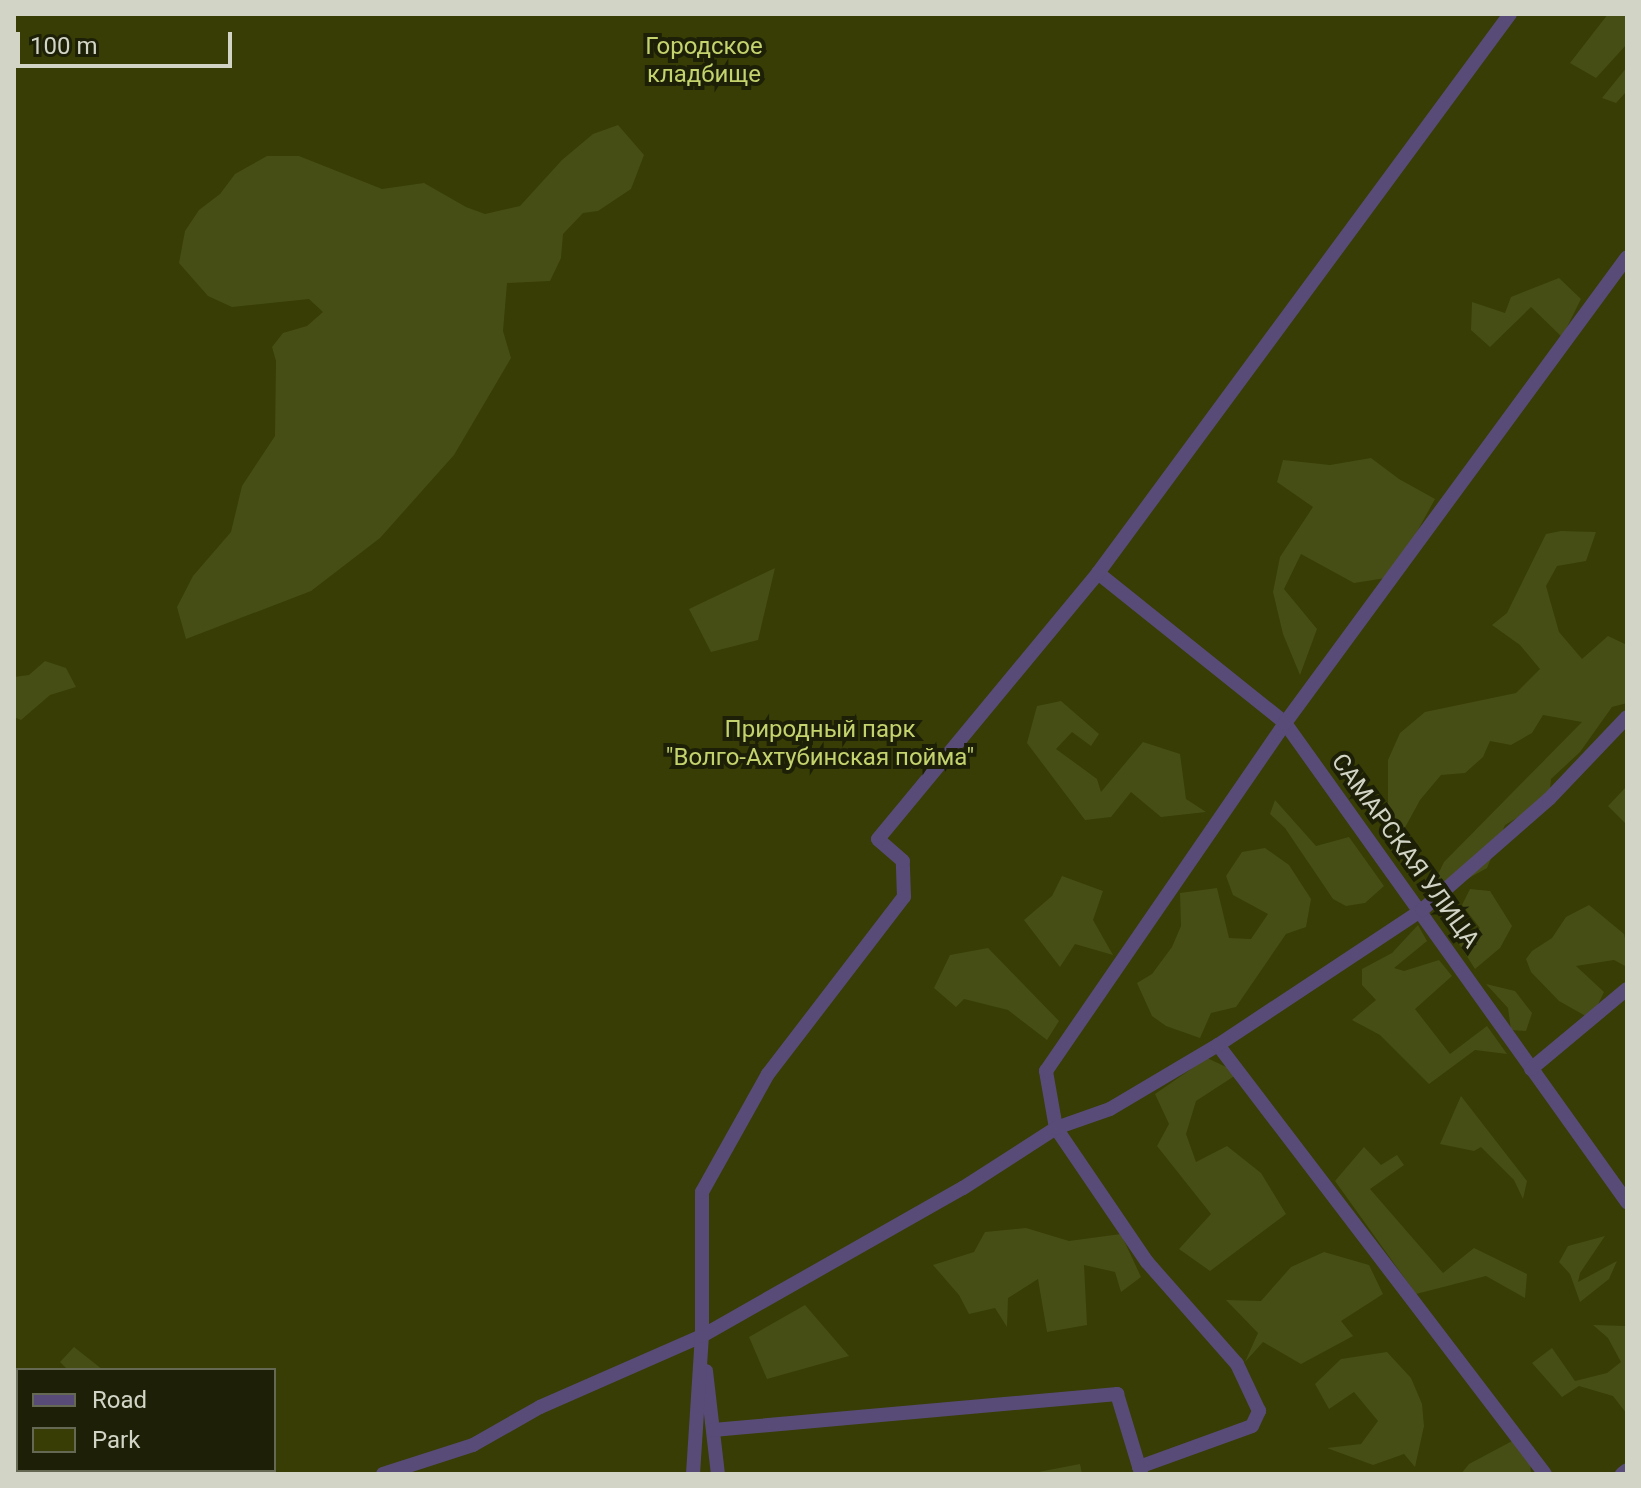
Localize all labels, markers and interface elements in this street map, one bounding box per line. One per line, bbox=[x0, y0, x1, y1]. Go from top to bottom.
scale bar bbox=[20, 16, 236, 66]
text: 100 m bbox=[30, 32, 97, 60]
park label: Городское кладбище bbox=[645, 33, 763, 89]
park label: Природный парк "Волго-Ахтубинская пойма" bbox=[666, 716, 974, 772]
street label: САМАРСКАЯ УЛИЦА bbox=[1325, 748, 1485, 954]
legend bbox=[16, 1368, 276, 1472]
text: Road bbox=[92, 1386, 147, 1414]
text: Park bbox=[92, 1426, 140, 1454]

